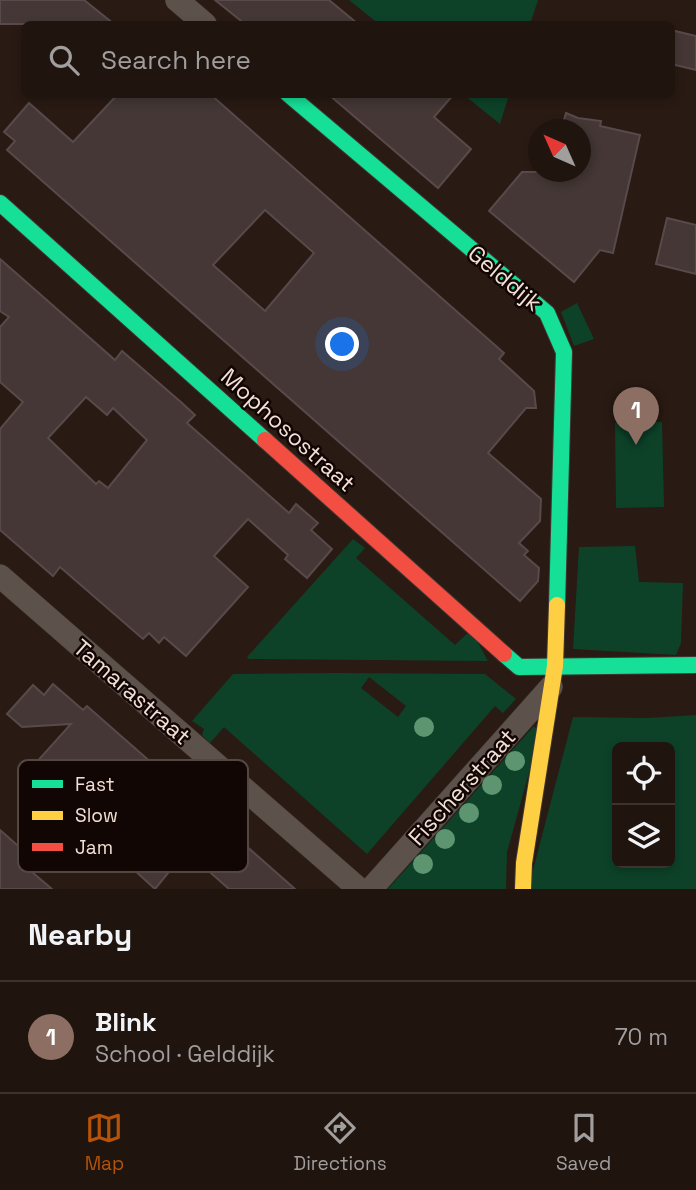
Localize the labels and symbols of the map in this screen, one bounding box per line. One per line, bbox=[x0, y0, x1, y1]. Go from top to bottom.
north arrow bbox=[528, 119, 591, 182]
street label: Gelddijk bbox=[462, 238, 548, 318]
your location bbox=[325, 327, 359, 361]
street label: Mophosostraat bbox=[215, 362, 361, 498]
pin: 1 bbox=[613, 387, 659, 445]
street label: Tamarastraat bbox=[67, 633, 197, 751]
street label: Fischerstraat bbox=[402, 722, 522, 852]
legend bbox=[18, 760, 248, 872]
text: Fast bbox=[75, 772, 115, 797]
text: Slow bbox=[75, 803, 118, 828]
text: Jam bbox=[75, 835, 113, 860]

